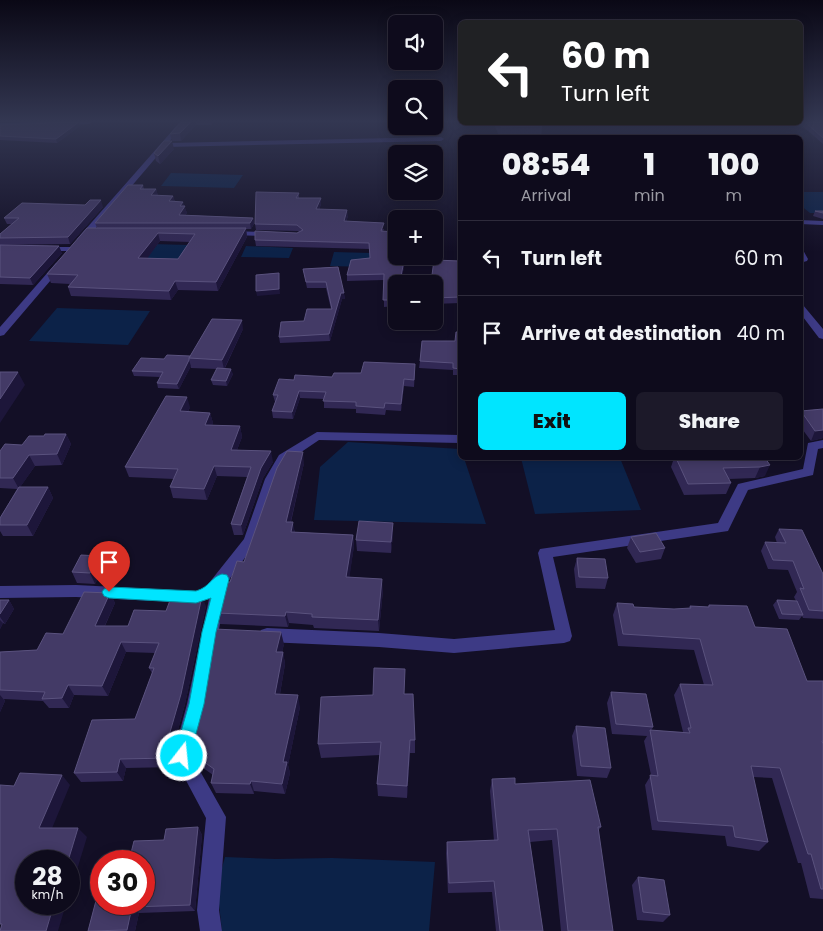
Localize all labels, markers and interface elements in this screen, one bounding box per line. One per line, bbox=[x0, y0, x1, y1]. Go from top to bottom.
map controls bbox=[388, 15, 443, 330]
button: sound bbox=[388, 15, 443, 70]
text: 60 m bbox=[561, 31, 651, 80]
icon: left bbox=[478, 40, 543, 105]
text: Turn left bbox=[561, 78, 649, 109]
button: search bbox=[388, 80, 443, 135]
text: 08:54 bbox=[502, 143, 590, 186]
text: 1 bbox=[644, 143, 655, 186]
text: 100 bbox=[708, 143, 759, 186]
button: layers bbox=[388, 145, 443, 200]
text: Arrival bbox=[521, 184, 571, 207]
text: min bbox=[634, 184, 665, 207]
text: m bbox=[726, 184, 742, 207]
button: + bbox=[388, 210, 443, 265]
icon: left bbox=[478, 244, 506, 272]
text: Turn left bbox=[521, 245, 602, 272]
text: 60 m bbox=[734, 245, 783, 272]
button: − bbox=[388, 275, 443, 330]
icon: arrive bbox=[478, 319, 506, 347]
text: Arrive at destination bbox=[521, 320, 722, 347]
text: 40 m bbox=[737, 320, 785, 347]
button: Exit bbox=[478, 392, 626, 450]
button: Share bbox=[636, 392, 783, 450]
pin bbox=[88, 541, 130, 592]
icon: arrive bbox=[95, 548, 123, 576]
position arrow bbox=[155, 729, 207, 781]
speed limit sign: 30 bbox=[90, 850, 155, 915]
text: 28 bbox=[32, 859, 63, 894]
text: km/h bbox=[32, 886, 63, 903]

